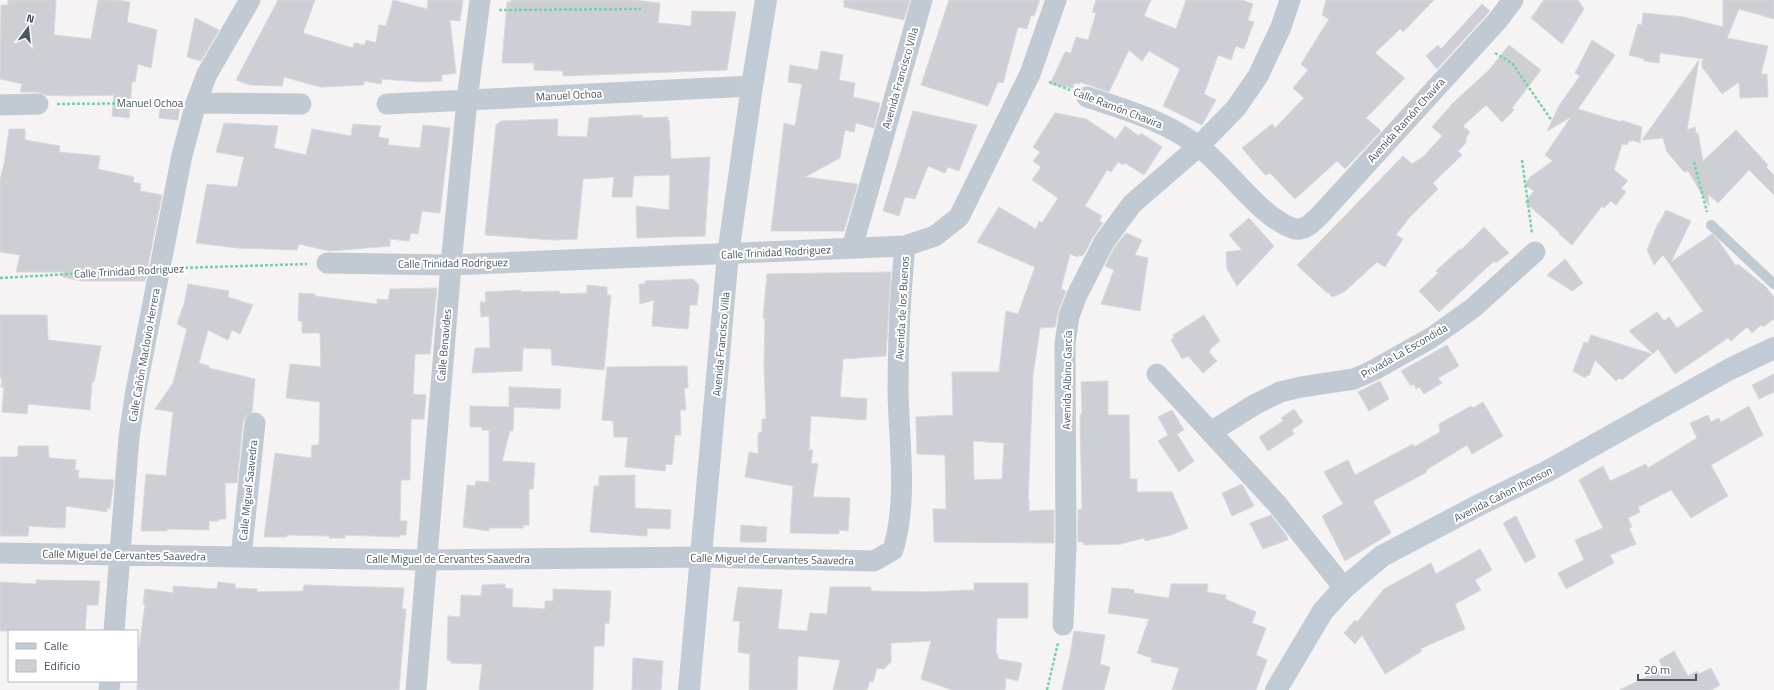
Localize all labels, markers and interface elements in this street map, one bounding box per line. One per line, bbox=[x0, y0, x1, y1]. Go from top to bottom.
north arrow bbox=[8, 8, 48, 48]
text: N bbox=[25, 10, 36, 27]
street label: Avenida Francisco Villa bbox=[878, 25, 922, 130]
street label: Avenida Ramón Chavira bbox=[1364, 74, 1449, 166]
street label: Calle Ramón Chavira bbox=[1071, 84, 1165, 133]
street label: Manuel Ochoa bbox=[535, 85, 603, 105]
street label: Manuel Ochoa bbox=[117, 95, 184, 111]
street label: Calle Trinidad Rodriguez bbox=[721, 241, 831, 263]
street label: Calle Trinidad Rodriguez bbox=[398, 254, 508, 272]
street label: Avenida de los Buenos bbox=[891, 256, 913, 360]
street label: Calle Trinidad Rodriguez bbox=[74, 260, 184, 282]
street label: Calle Cañón Maclovio Herrera bbox=[124, 287, 164, 423]
street label: Avenida Francisco Villa bbox=[708, 291, 734, 397]
street label: Calle Benavides bbox=[433, 308, 455, 382]
street label: Privada La Escondida bbox=[1358, 319, 1451, 382]
street label: Avenida Albino García bbox=[1058, 330, 1076, 430]
street label: Calle Miguel Saavedra bbox=[235, 438, 261, 541]
street label: Avenida Cañon Jhonson bbox=[1451, 462, 1555, 526]
street label: Calle Miguel de Cervantes Saavedra bbox=[42, 546, 206, 564]
street label: Calle Miguel de Cervantes Saavedra bbox=[690, 550, 854, 568]
street label: Calle Miguel de Cervantes Saavedra bbox=[366, 551, 530, 567]
legend bbox=[8, 630, 138, 682]
text: Calle bbox=[44, 636, 68, 655]
text: Edificio bbox=[44, 656, 80, 675]
scale bar bbox=[1638, 656, 1696, 682]
text: 20 m bbox=[1644, 660, 1670, 679]

